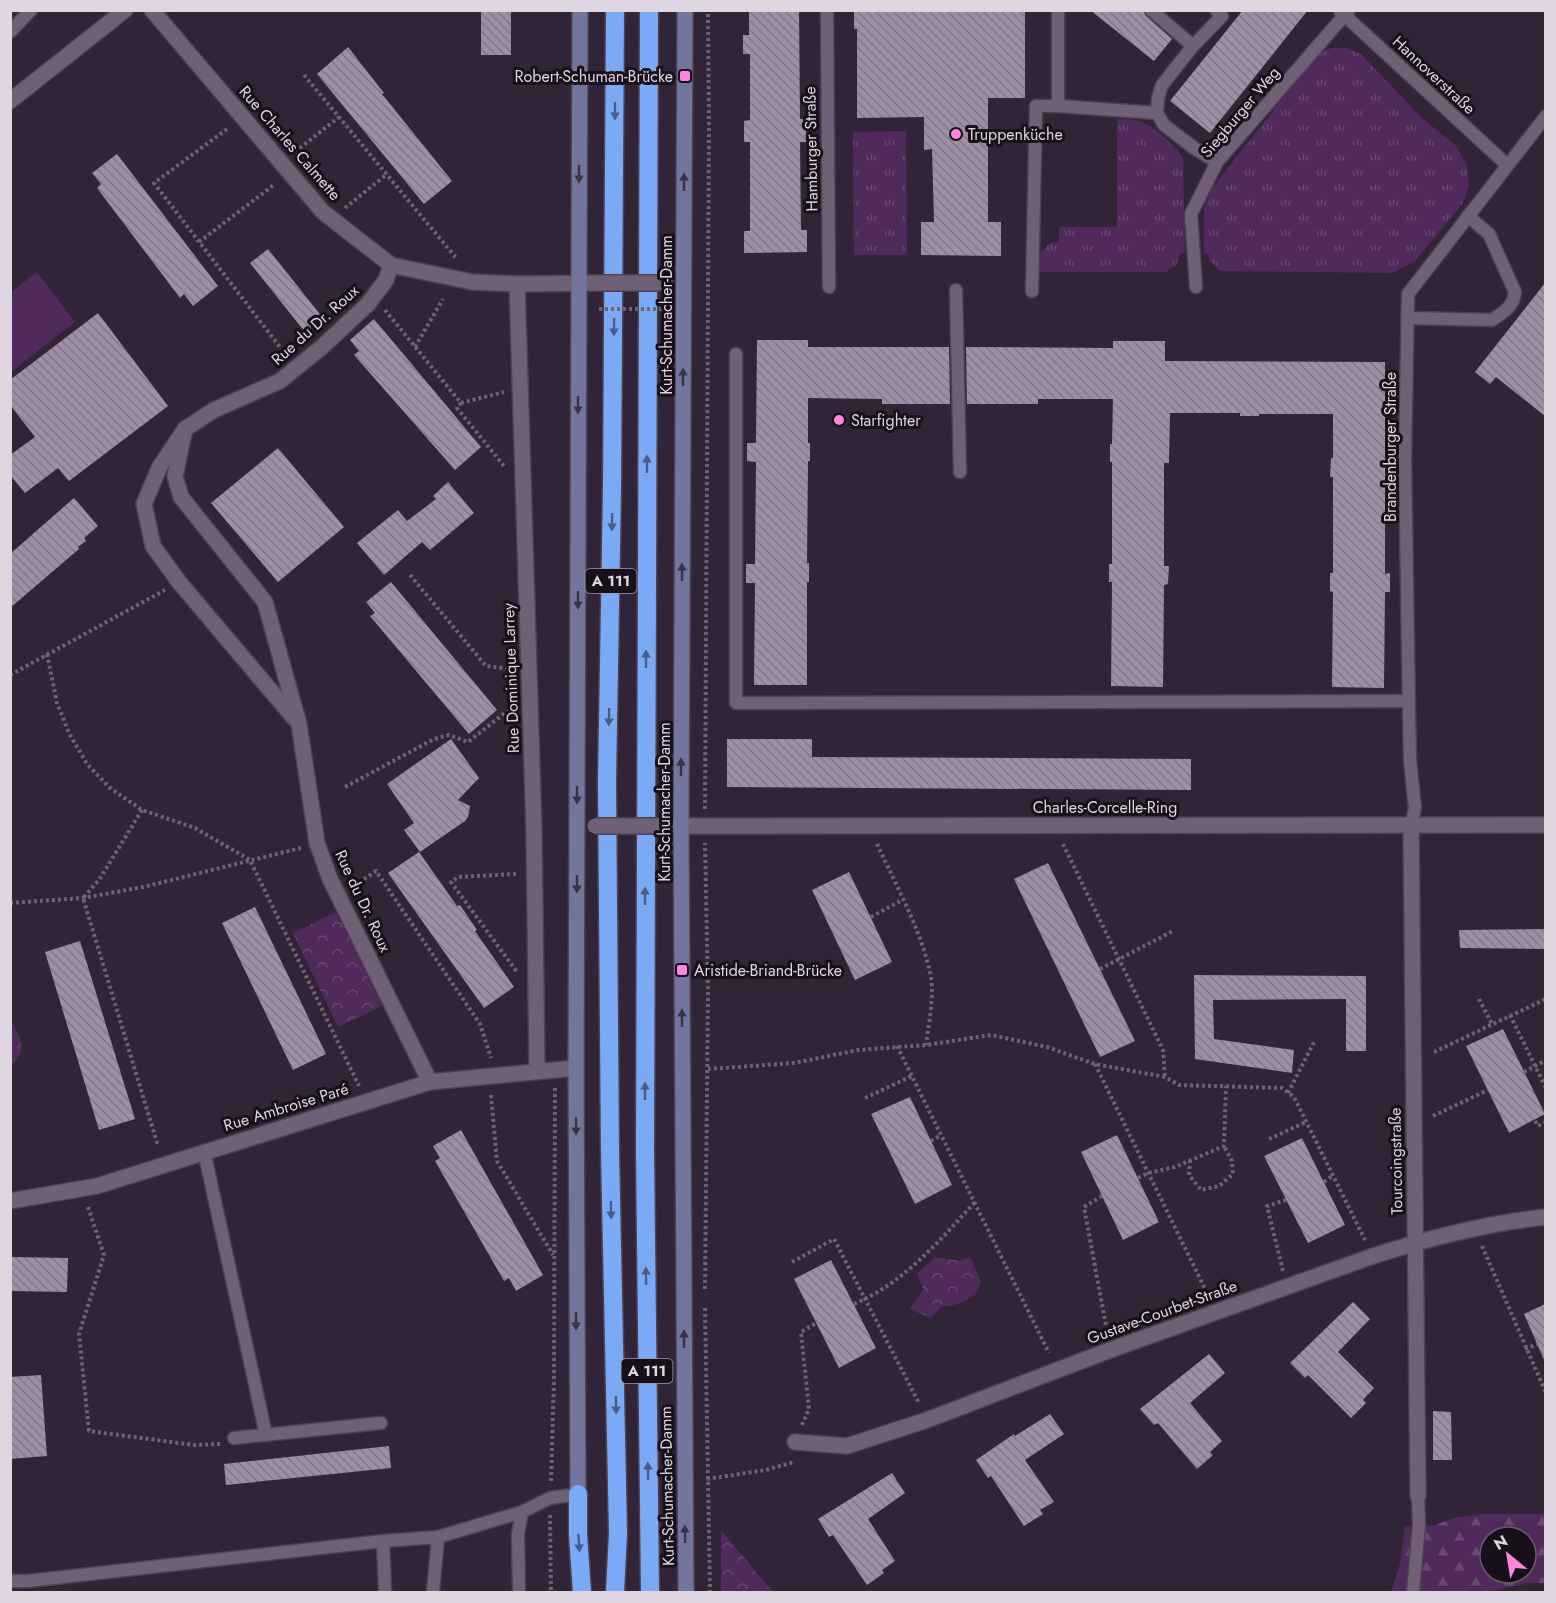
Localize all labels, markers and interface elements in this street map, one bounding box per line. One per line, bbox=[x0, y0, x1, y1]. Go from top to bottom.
street label: Hannoverstraße bbox=[1387, 31, 1481, 119]
street label: Siegburger Weg bbox=[1195, 61, 1285, 163]
place label: Robert-Schuman-Brücke bbox=[515, 65, 673, 88]
marker: Robert-Schuman-Brücke bbox=[678, 69, 692, 83]
street label: Rue Charles Calmette bbox=[234, 81, 346, 205]
street label: Hamburger Straße bbox=[798, 86, 824, 212]
one-way arrow bbox=[610, 101, 620, 120]
place label: Truppenküche bbox=[968, 123, 1063, 146]
marker: Truppenküche bbox=[949, 127, 963, 141]
one-way arrow bbox=[574, 164, 584, 183]
one-way arrow bbox=[679, 173, 689, 192]
street label: Kurt-Schumacher-Damm bbox=[655, 235, 678, 395]
street label: Rue du Dr. Roux bbox=[266, 279, 364, 371]
one-way arrow bbox=[609, 317, 619, 336]
one-way arrow bbox=[678, 368, 688, 387]
street label: Brandenburger Straße bbox=[1379, 372, 1402, 522]
one-way arrow bbox=[573, 395, 583, 414]
place label: Starfighter bbox=[851, 409, 921, 432]
marker: Starfighter bbox=[832, 413, 846, 427]
one-way arrow bbox=[642, 454, 652, 473]
one-way arrow bbox=[607, 512, 617, 531]
one-way arrow bbox=[677, 563, 687, 582]
road number: A 111 bbox=[586, 569, 636, 593]
one-way arrow bbox=[573, 590, 582, 609]
street label: Rue Dominique Larrey bbox=[497, 601, 525, 754]
one-way arrow bbox=[641, 649, 651, 668]
one-way arrow bbox=[604, 707, 613, 726]
street label: Kurt-Schumacher-Damm bbox=[653, 722, 676, 882]
one-way arrow bbox=[676, 758, 686, 777]
one-way arrow bbox=[572, 785, 582, 804]
street label: Charles-Corcelle-Ring bbox=[1033, 796, 1177, 819]
street label: Rue du Dr. Roux bbox=[329, 846, 397, 956]
one-way arrow bbox=[572, 875, 582, 894]
one-way arrow bbox=[640, 886, 650, 905]
place label: Aristide-Briand-Brücke bbox=[694, 959, 842, 982]
marker: Aristide-Briand-Brücke bbox=[675, 963, 689, 977]
one-way arrow bbox=[677, 1009, 687, 1028]
street label: Rue Ambroise Paré bbox=[221, 1077, 351, 1137]
one-way arrow bbox=[640, 1081, 650, 1100]
street label: Tourcoingstraße bbox=[1384, 1107, 1408, 1215]
one-way arrow bbox=[571, 1117, 581, 1136]
one-way arrow bbox=[607, 1201, 616, 1220]
one-way arrow bbox=[641, 1267, 651, 1286]
street label: Gustave-Courbet-Straße bbox=[1084, 1274, 1240, 1350]
one-way arrow bbox=[571, 1312, 581, 1331]
one-way arrow bbox=[679, 1330, 689, 1349]
road number: A 111 bbox=[622, 1359, 672, 1383]
one-way arrow bbox=[611, 1396, 620, 1415]
street label: Kurt-Schumacher-Damm bbox=[654, 1406, 680, 1566]
one-way arrow bbox=[643, 1462, 653, 1481]
one-way arrow bbox=[680, 1525, 690, 1544]
north arrow bbox=[1478, 1525, 1538, 1585]
text: N bbox=[1489, 1529, 1512, 1556]
one-way arrow bbox=[574, 1534, 583, 1553]

